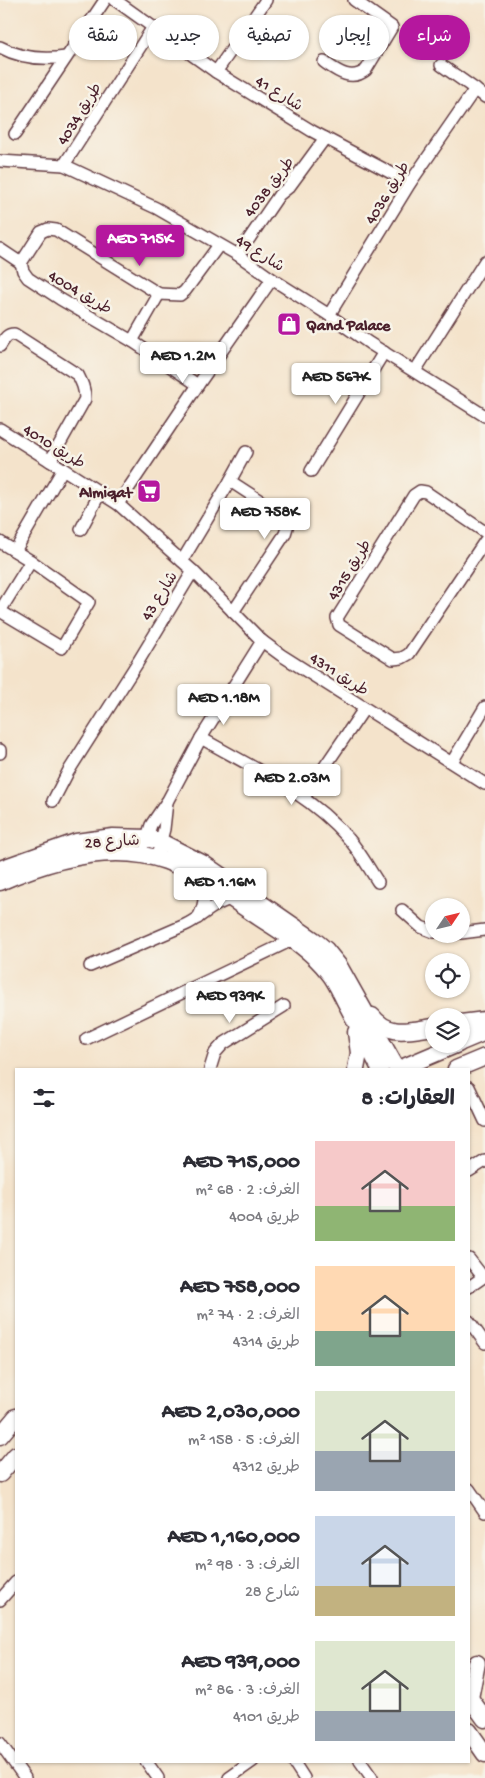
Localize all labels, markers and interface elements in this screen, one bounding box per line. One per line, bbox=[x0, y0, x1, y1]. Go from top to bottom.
chip: شقة bbox=[69, 15, 137, 60]
chip: جديد bbox=[147, 15, 219, 60]
chip: تصفية bbox=[229, 15, 309, 60]
chip: إيجار bbox=[319, 15, 389, 60]
chip: شراء bbox=[399, 15, 470, 60]
street label: شارع 41 bbox=[251, 73, 305, 117]
street label: طريق 4034 bbox=[54, 80, 108, 150]
street label: طريق 4038 bbox=[241, 154, 300, 222]
street label: طريق 4036 bbox=[362, 159, 416, 229]
pin: AED 715K bbox=[88, 224, 192, 267]
text: AED 715K bbox=[107, 231, 173, 250]
street label: شارع 49 bbox=[231, 232, 287, 278]
street label: طريق 4004 bbox=[44, 268, 114, 320]
shop icon: Qand Palace bbox=[276, 311, 302, 337]
place label: Qand Palace bbox=[306, 318, 391, 337]
pin: AED 1.2M bbox=[131, 342, 235, 384]
text: AED 1.2M bbox=[151, 348, 215, 367]
pin: AED 567K bbox=[284, 362, 388, 405]
text: AED 567K bbox=[302, 369, 370, 388]
street label: طريق 4010 bbox=[19, 421, 88, 474]
supermarket icon: Almiqat bbox=[136, 478, 162, 504]
place label: Almiqat bbox=[78, 485, 133, 504]
pin: AED 758K bbox=[213, 498, 317, 540]
text: AED 758K bbox=[231, 504, 299, 523]
street label: طريق 4315 bbox=[325, 537, 377, 605]
street label: شارع 43 bbox=[139, 569, 183, 625]
street label: طريق 4311 bbox=[305, 650, 371, 702]
pin: AED 1.18M bbox=[167, 684, 281, 726]
text: AED 1.18M bbox=[188, 690, 260, 709]
pin: AED 2.03M bbox=[235, 764, 349, 806]
text: AED 2.03M bbox=[255, 770, 329, 789]
street label: شارع 28 bbox=[84, 833, 140, 854]
pin: AED 1.16M bbox=[163, 868, 277, 910]
text: AED 1.16M bbox=[185, 874, 255, 893]
north arrow bbox=[425, 898, 470, 942]
map controls bbox=[425, 898, 470, 1053]
button: locate bbox=[425, 953, 470, 998]
pin: AED 939K bbox=[178, 982, 282, 1024]
text: AED 939K bbox=[197, 988, 263, 1007]
button: layers bbox=[425, 1008, 470, 1053]
icon: filters bbox=[30, 1084, 58, 1112]
text: العقارات: 8 bbox=[362, 1088, 455, 1113]
text: AED 715,000 bbox=[183, 1151, 300, 1176]
icon: home bbox=[355, 1161, 415, 1221]
text: الغرف: 2 · 68 m² bbox=[195, 1182, 300, 1201]
text: طريق 4004 bbox=[229, 1209, 300, 1228]
text: AED 758,000 bbox=[180, 1276, 300, 1301]
icon: home bbox=[355, 1286, 415, 1346]
text: الغرف: 2 · 74 m² bbox=[196, 1307, 300, 1326]
text: طريق 4314 bbox=[233, 1334, 300, 1353]
text: AED 2,030,000 bbox=[162, 1401, 300, 1426]
icon: home bbox=[355, 1411, 415, 1471]
text: الغرف: 5 · 158 m² bbox=[188, 1432, 300, 1451]
text: طريق 4312 bbox=[232, 1459, 300, 1478]
text: AED 1,160,000 bbox=[167, 1526, 300, 1551]
icon: home bbox=[355, 1536, 415, 1596]
text: الغرف: 3 · 98 m² bbox=[195, 1557, 300, 1576]
text: شارع 28 bbox=[245, 1584, 300, 1603]
text: AED 939,000 bbox=[182, 1651, 300, 1676]
icon: home bbox=[355, 1661, 415, 1721]
text: الغرف: 3 · 86 m² bbox=[195, 1682, 300, 1701]
text: طريق 4101 bbox=[233, 1709, 300, 1728]

